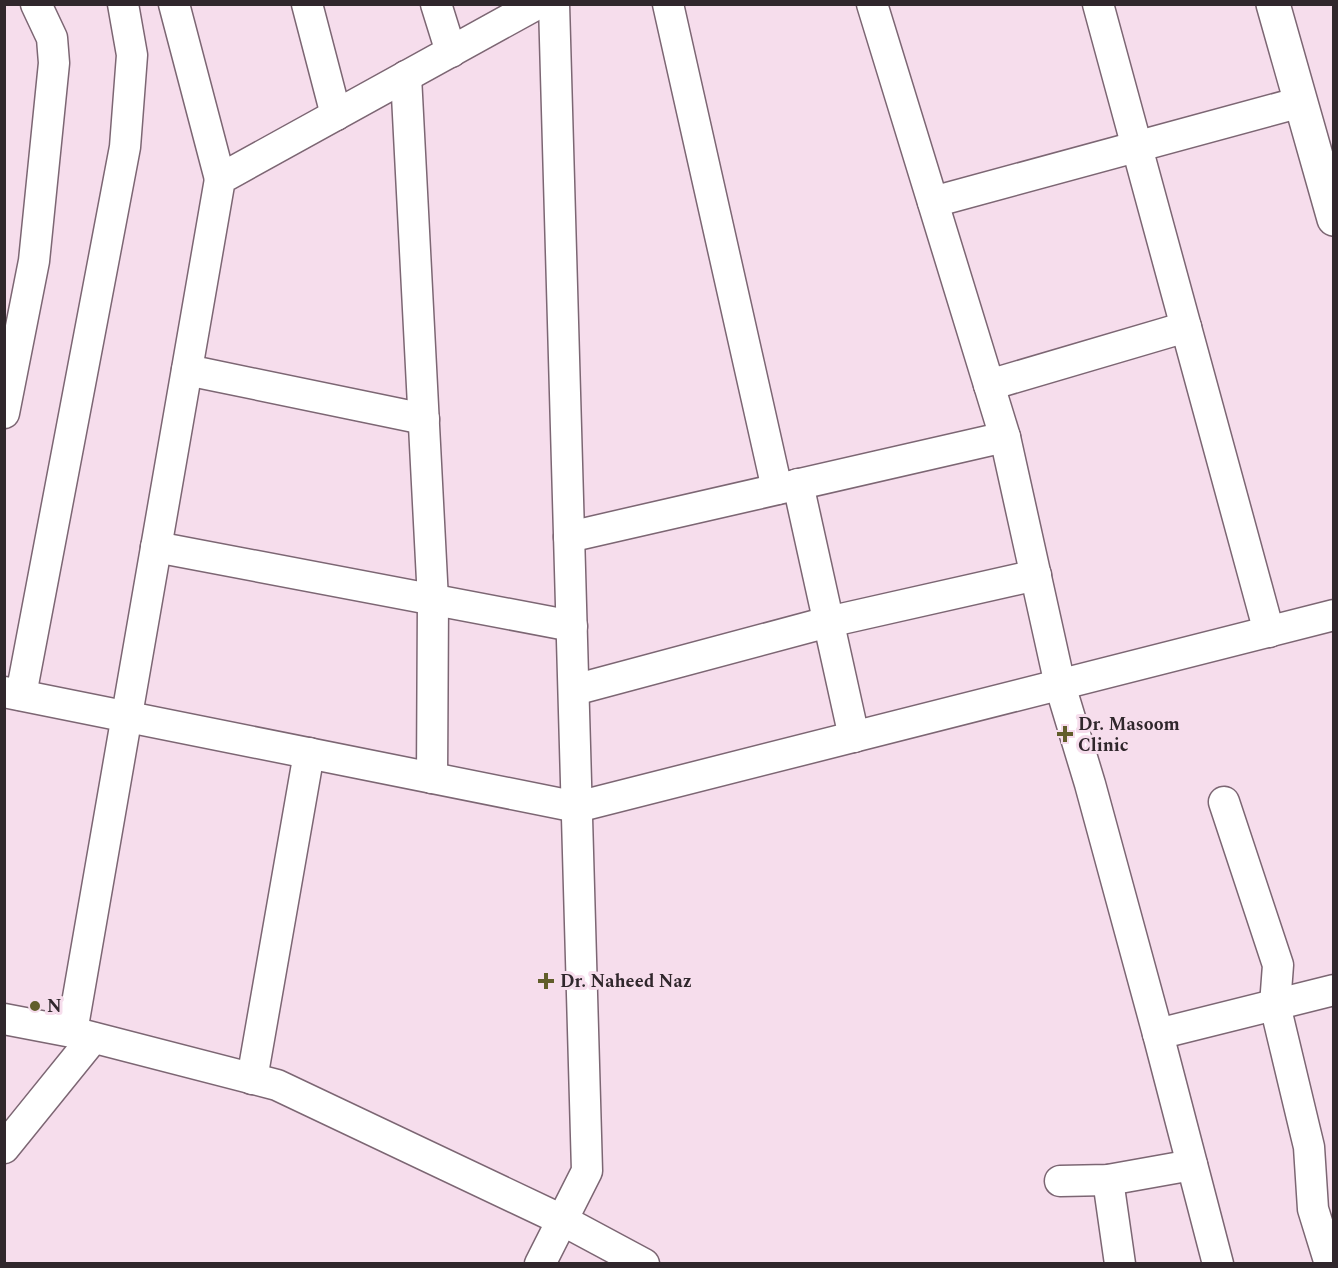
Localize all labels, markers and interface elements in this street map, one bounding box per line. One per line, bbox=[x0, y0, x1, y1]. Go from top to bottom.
place label: Dr. Masoom Clinic bbox=[1078, 711, 1180, 759]
marker: Dr. Masoom Clinic bbox=[1056, 725, 1074, 743]
place label: Dr. Naheed Naz bbox=[560, 968, 692, 995]
marker: Dr. Naheed Naz bbox=[537, 972, 555, 990]
place label: N bbox=[47, 993, 62, 1020]
marker: N bbox=[28, 999, 42, 1013]

